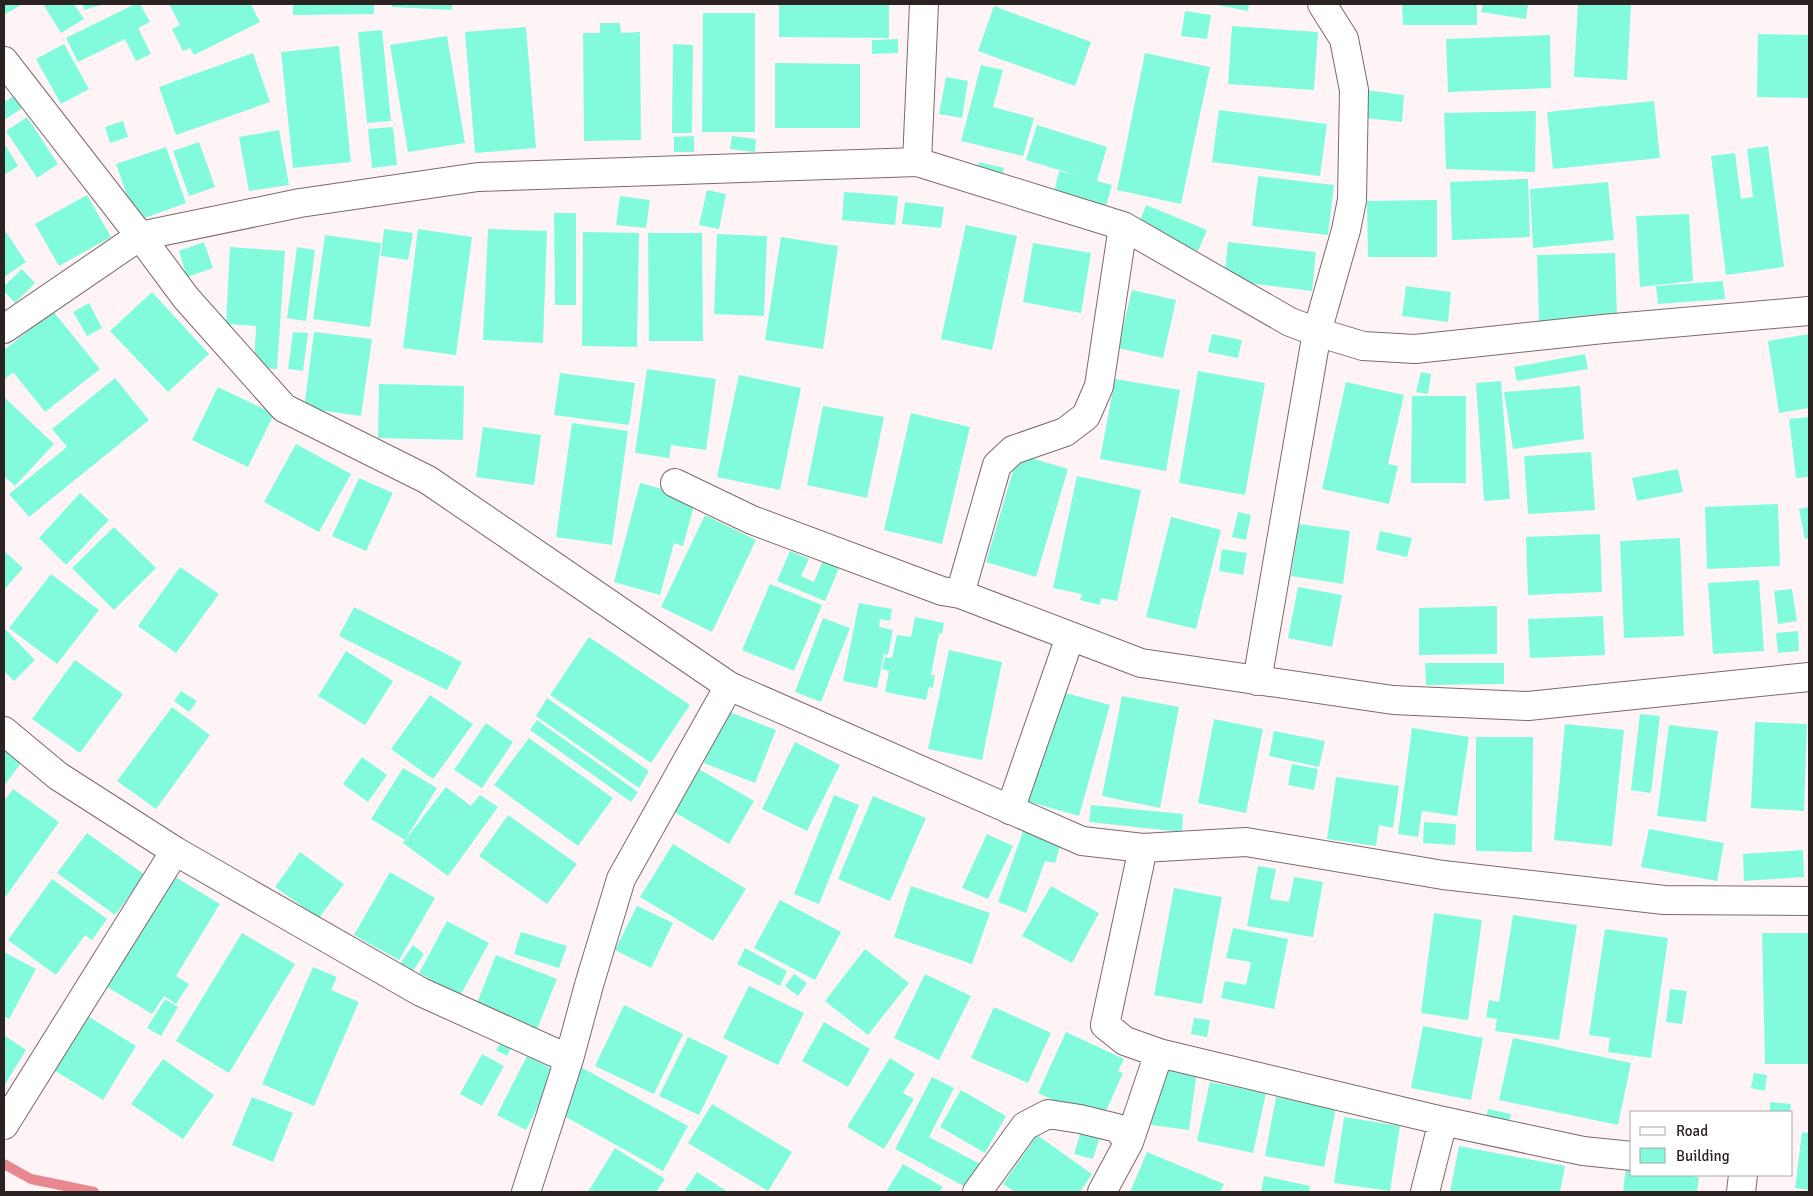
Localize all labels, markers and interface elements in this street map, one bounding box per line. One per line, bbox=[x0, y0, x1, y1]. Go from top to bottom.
legend bbox=[1630, 1111, 1793, 1176]
text: Road bbox=[1676, 1122, 1708, 1140]
text: Building bbox=[1676, 1147, 1730, 1165]

